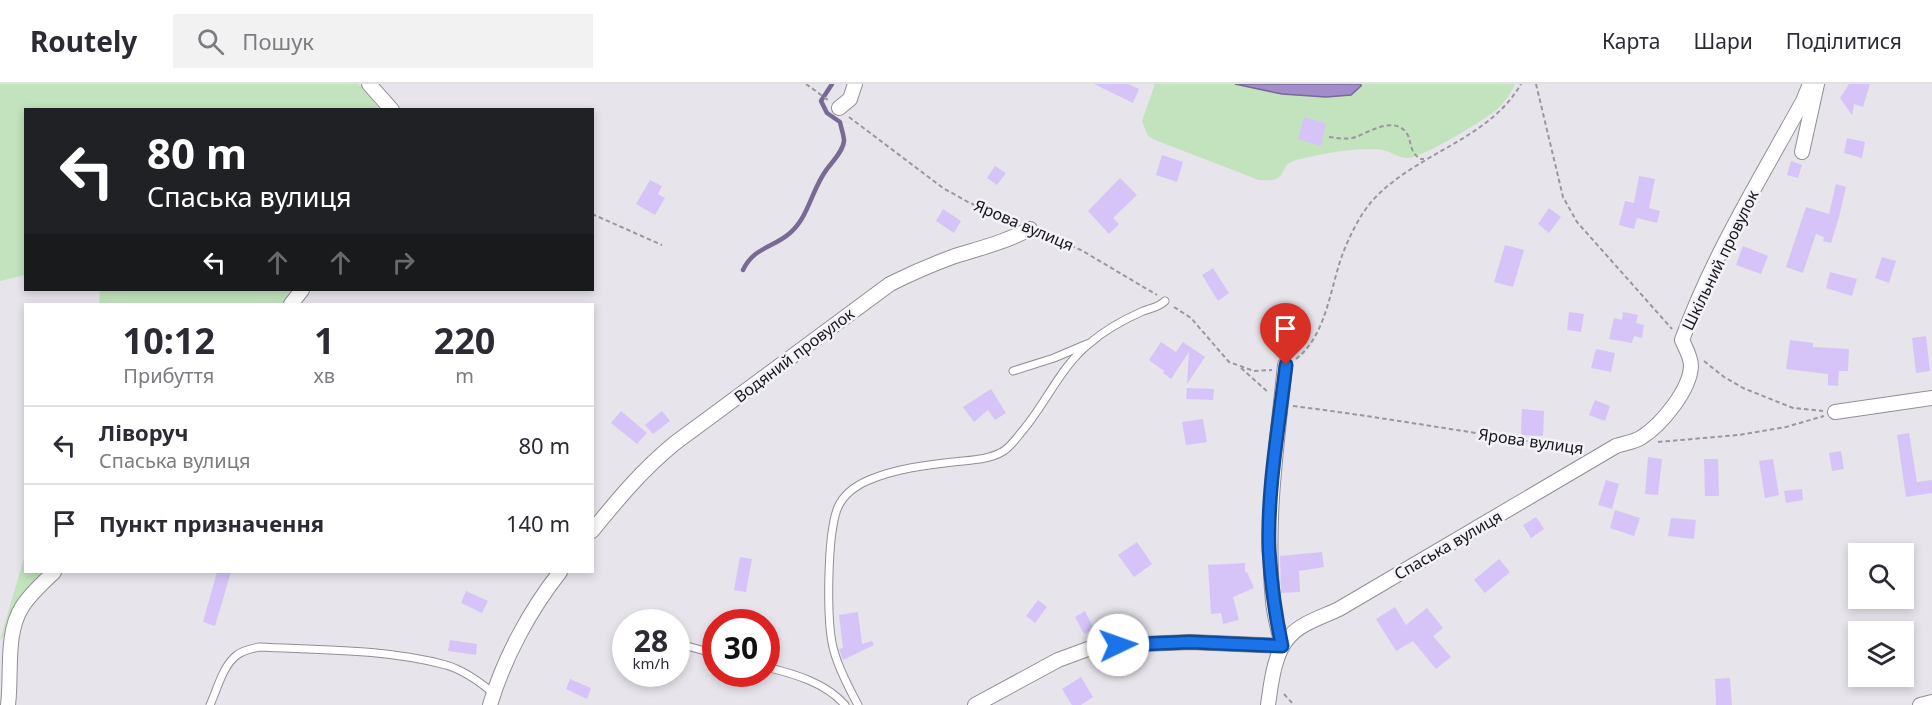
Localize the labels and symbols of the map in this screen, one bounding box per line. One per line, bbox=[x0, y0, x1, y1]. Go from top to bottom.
street label: Шкільний провулок bbox=[1676, 186, 1764, 334]
street label: Ярова вулиця bbox=[971, 194, 1077, 256]
street label: Водяний провулок bbox=[729, 302, 859, 407]
pin bbox=[1260, 303, 1311, 365]
street label: Ярова вулиця bbox=[1477, 423, 1585, 459]
street label: Спаська вулиця bbox=[1390, 505, 1506, 585]
speed limit sign: 30 bbox=[702, 609, 780, 687]
position arrow bbox=[1086, 613, 1150, 677]

